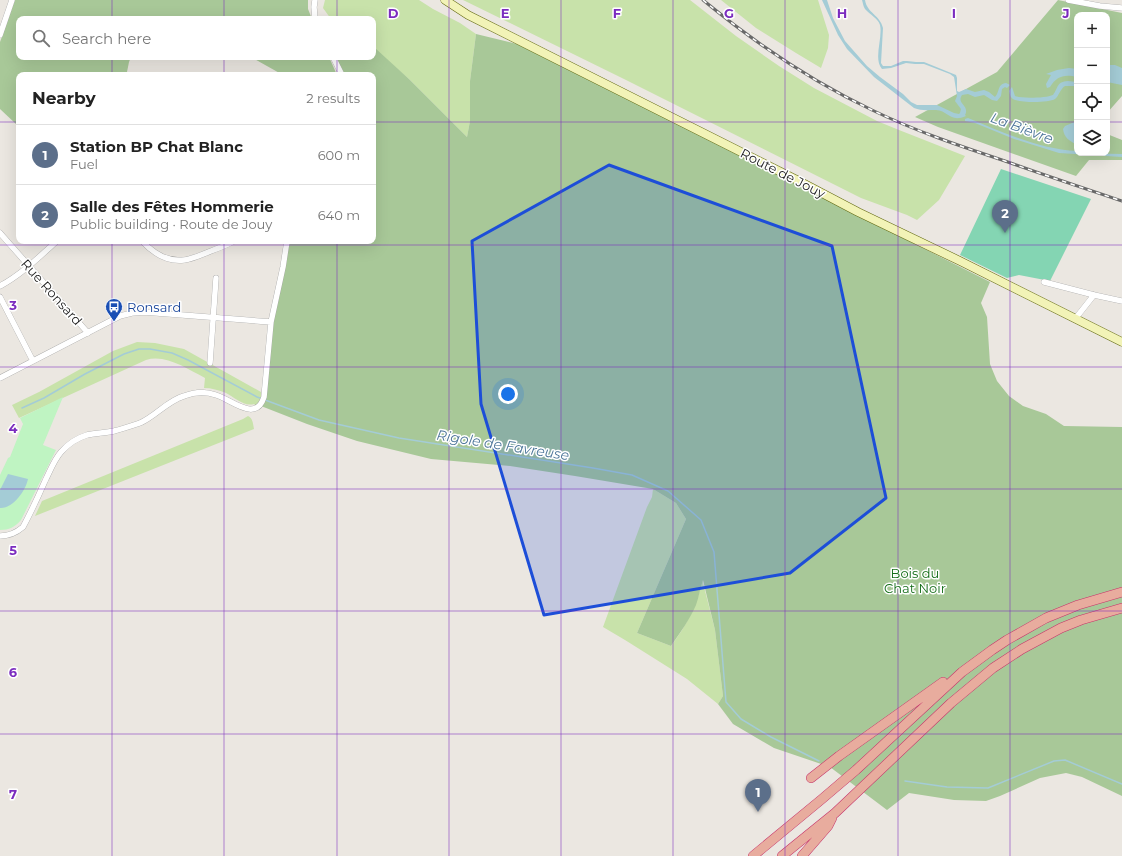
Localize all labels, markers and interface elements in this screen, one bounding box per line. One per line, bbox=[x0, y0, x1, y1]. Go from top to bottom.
text: D bbox=[388, 5, 399, 21]
text: E bbox=[501, 5, 510, 21]
text: F bbox=[613, 5, 621, 21]
text: G bbox=[724, 5, 734, 21]
text: H bbox=[837, 5, 847, 21]
text: I bbox=[952, 5, 956, 21]
text: J bbox=[1061, 5, 1070, 21]
map controls bbox=[1074, 12, 1110, 156]
button: + bbox=[1074, 12, 1110, 48]
search box bbox=[16, 16, 376, 60]
icon: search bbox=[30, 27, 52, 49]
text: Search here bbox=[62, 29, 151, 48]
button: − bbox=[1074, 48, 1110, 84]
button: locate bbox=[1074, 84, 1110, 120]
text: Nearby bbox=[32, 88, 96, 108]
text: 2 results bbox=[306, 90, 360, 106]
water label: La Bièvre bbox=[988, 108, 1056, 148]
button: layers bbox=[1074, 120, 1110, 156]
text: Station BP Chat Blanc bbox=[70, 137, 243, 156]
street label: Route de Jouy bbox=[738, 145, 829, 202]
text: 1 bbox=[42, 147, 48, 163]
text: 600 m bbox=[318, 147, 360, 163]
text: Fuel bbox=[70, 156, 98, 172]
text: Salle des Fêtes Hommerie bbox=[70, 197, 274, 216]
pin: 2 bbox=[992, 200, 1018, 233]
text: 2 bbox=[41, 207, 49, 223]
text: 640 m bbox=[318, 207, 360, 223]
text: Public building · Route de Jouy bbox=[70, 216, 272, 232]
street label: Rue Ronsard bbox=[18, 256, 86, 328]
text: 3 bbox=[8, 297, 17, 313]
bus stop icon: Ronsard bbox=[104, 297, 124, 322]
place label: Ronsard bbox=[127, 299, 181, 315]
your location bbox=[498, 384, 518, 404]
text: 4 bbox=[9, 420, 18, 436]
water label: Rigole de Favreuse bbox=[435, 426, 571, 464]
text: 5 bbox=[9, 542, 17, 558]
park label: Bois du Chat Noir bbox=[884, 565, 946, 596]
text: 6 bbox=[9, 664, 18, 680]
pin: 1 bbox=[745, 779, 771, 812]
text: 7 bbox=[9, 786, 17, 802]

